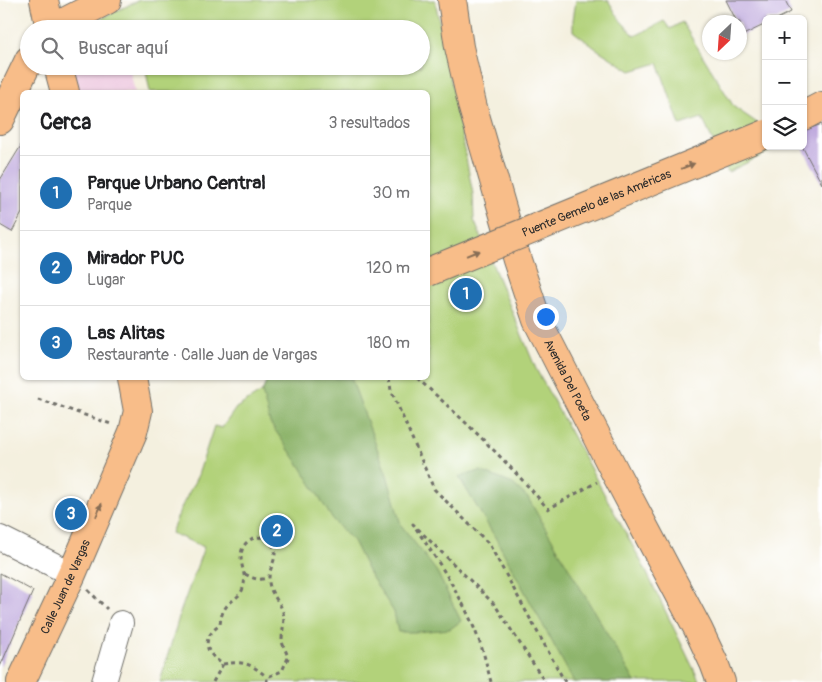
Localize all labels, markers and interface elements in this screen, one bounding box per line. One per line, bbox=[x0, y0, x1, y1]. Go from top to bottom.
north arrow bbox=[702, 15, 747, 60]
map controls bbox=[762, 15, 807, 150]
button: + bbox=[762, 15, 807, 60]
search box bbox=[20, 20, 430, 75]
icon: search bbox=[38, 34, 66, 62]
text: Buscar aquí bbox=[78, 36, 169, 60]
button: − bbox=[762, 60, 807, 105]
button: layers bbox=[762, 105, 807, 150]
text: Cerca bbox=[40, 109, 91, 136]
text: 3 resultados bbox=[328, 113, 410, 133]
one-way arrow bbox=[681, 162, 696, 170]
street label: Puente Gemelo de las Américas bbox=[520, 166, 674, 241]
text: Parque Urbano Central bbox=[87, 171, 266, 195]
text: 1 bbox=[53, 183, 59, 203]
text: 30 m bbox=[372, 183, 410, 203]
text: Parque bbox=[87, 195, 132, 215]
text: Mirador PUC bbox=[87, 246, 185, 270]
one-way arrow bbox=[466, 249, 480, 257]
text: 2 bbox=[52, 258, 60, 278]
text: 120 m bbox=[366, 258, 410, 278]
text: Lugar bbox=[87, 270, 125, 290]
pin: 1 bbox=[450, 275, 482, 313]
your location bbox=[533, 304, 559, 330]
text: Las Alitas bbox=[87, 321, 164, 345]
text: 3 bbox=[52, 333, 60, 353]
text: 180 m bbox=[367, 333, 410, 353]
street label: Avenida Del Poeta bbox=[540, 337, 595, 424]
text: Restaurante · Calle Juan de Vargas bbox=[87, 345, 317, 365]
pin: 3 bbox=[55, 495, 87, 533]
one-way arrow bbox=[96, 503, 104, 517]
pin: 2 bbox=[261, 512, 293, 550]
street label: Calle Juan de Vargas bbox=[38, 537, 94, 637]

